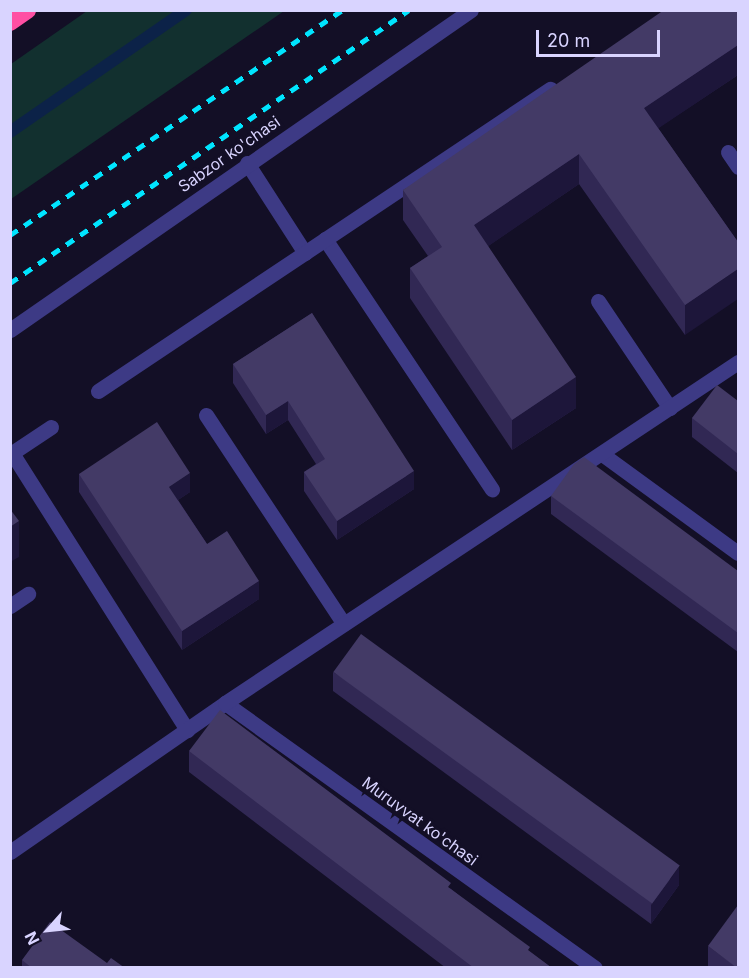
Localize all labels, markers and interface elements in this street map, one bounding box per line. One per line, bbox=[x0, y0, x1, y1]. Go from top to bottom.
scale bar bbox=[539, 18, 664, 56]
text: 20 m bbox=[547, 30, 590, 51]
street label: Sabzor ko'chasi bbox=[174, 112, 284, 196]
street label: Muruvvat ko'chasi bbox=[358, 773, 482, 869]
north arrow bbox=[18, 900, 78, 960]
text: N bbox=[20, 928, 44, 948]

